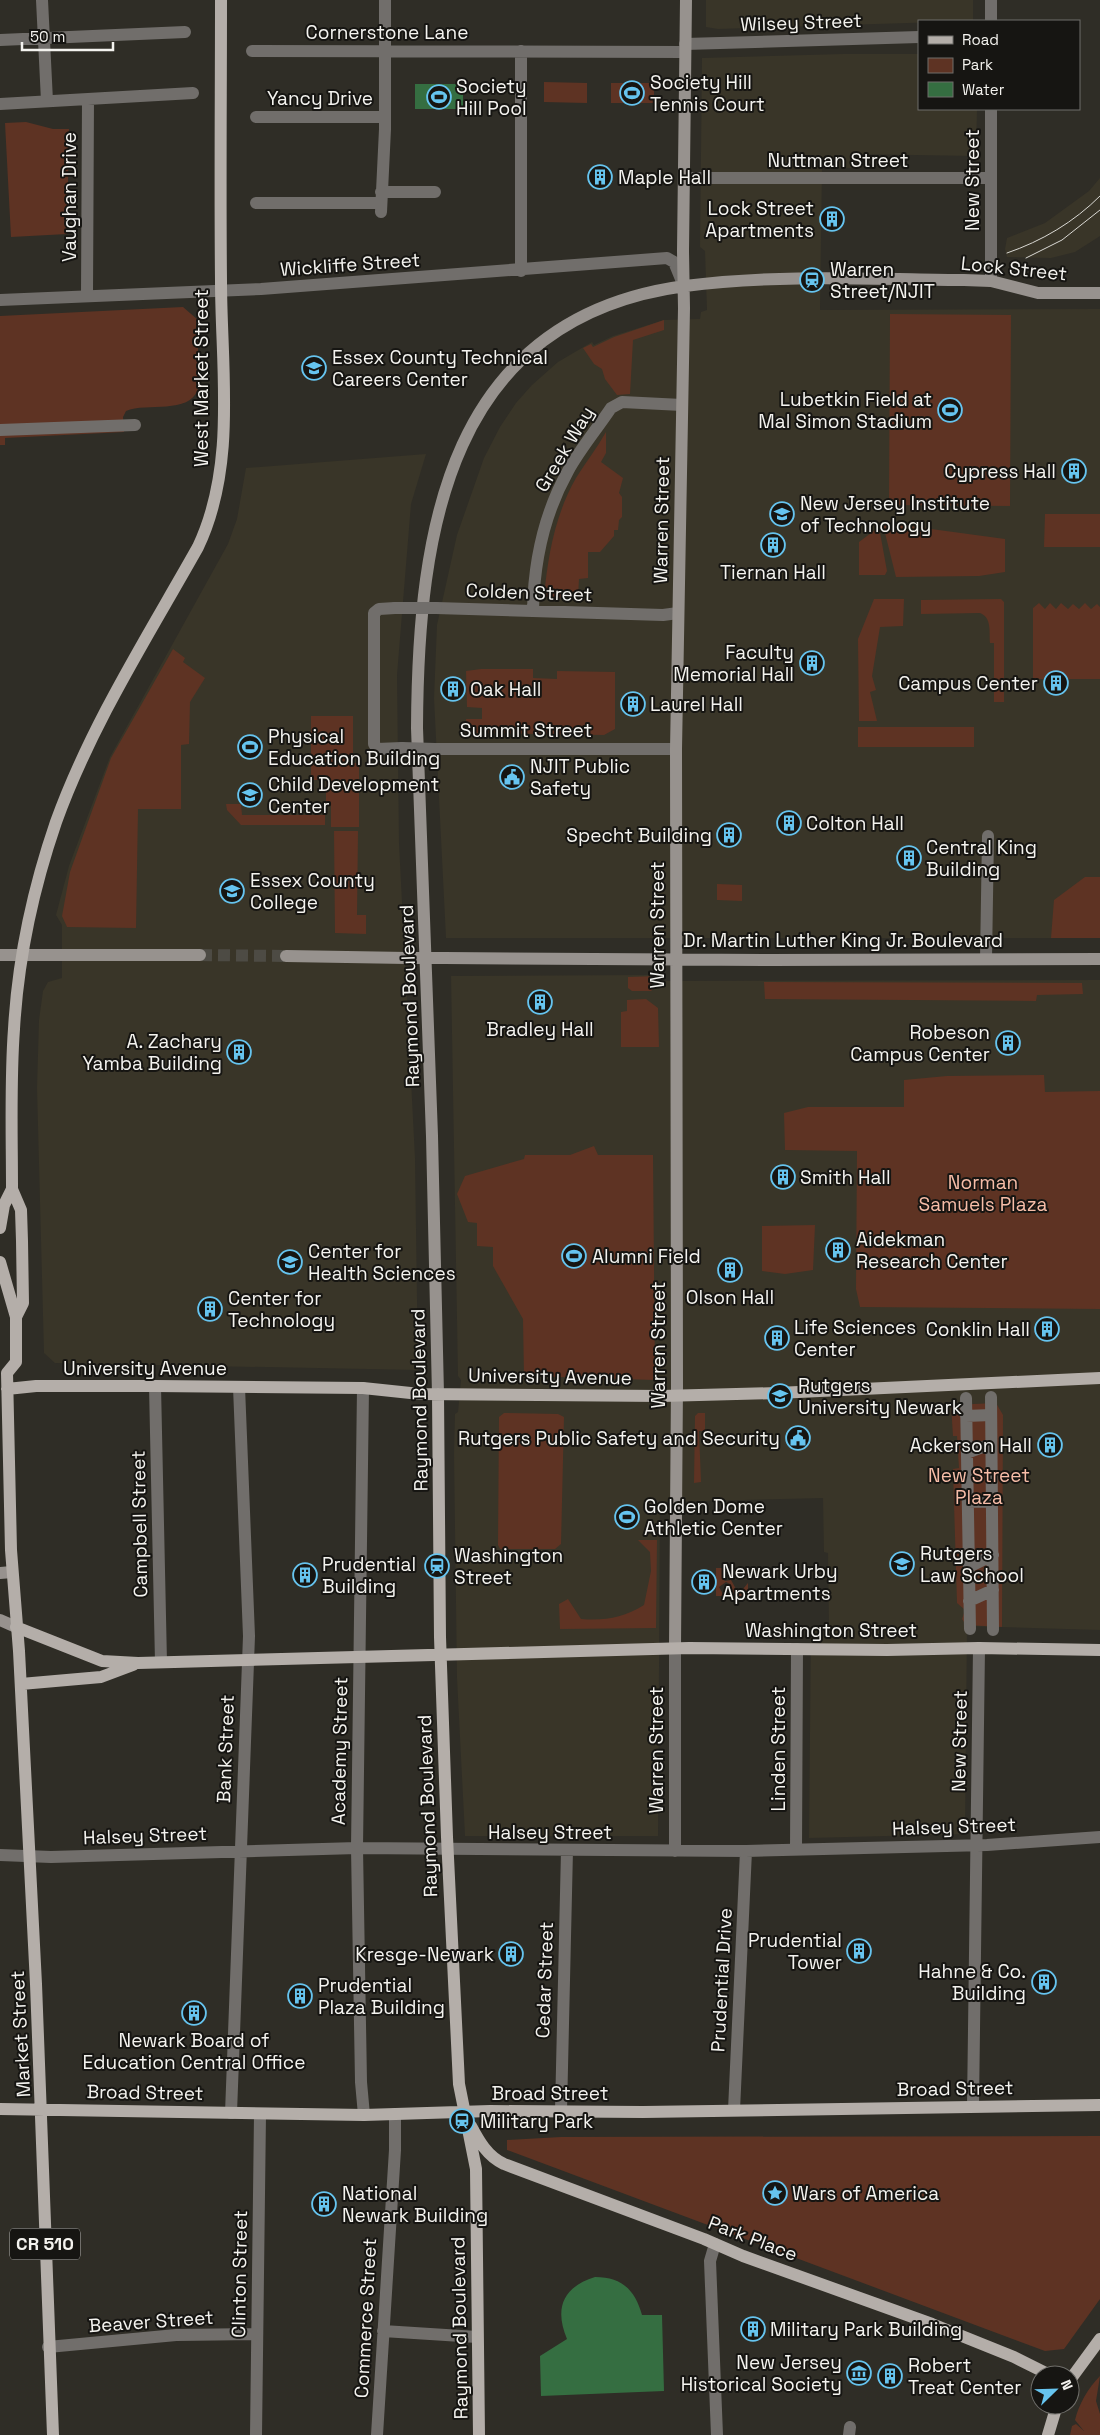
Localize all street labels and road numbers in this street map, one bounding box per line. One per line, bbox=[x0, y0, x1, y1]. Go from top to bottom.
street label: Wilsey Street bbox=[740, 8, 862, 37]
street label: Cornerstone Lane bbox=[306, 20, 468, 45]
street label: Yancy Drive bbox=[267, 86, 373, 111]
street label: New Street bbox=[960, 129, 985, 231]
street label: Vaughan Drive bbox=[57, 132, 82, 262]
street label: Nuttman Street bbox=[768, 148, 908, 173]
street label: Wickliffe Street bbox=[279, 247, 421, 282]
street label: Lock Street bbox=[960, 250, 1068, 286]
street label: West Market Street bbox=[189, 289, 214, 467]
street label: Greek Way bbox=[529, 402, 600, 497]
street label: Warren Street bbox=[648, 456, 675, 584]
street label: Colden Street bbox=[465, 578, 593, 607]
street label: Summit Street bbox=[460, 718, 592, 743]
street label: Warren Street bbox=[645, 861, 670, 989]
street label: Raymond Boulevard bbox=[394, 904, 425, 1088]
street label: Dr. Martin Luther King Jr. Boulevard bbox=[683, 928, 1003, 953]
street label: Warren Street bbox=[646, 1281, 671, 1409]
street label: Raymond Boulevard bbox=[405, 1309, 434, 1491]
street label: University Avenue bbox=[63, 1356, 227, 1381]
street label: University Avenue bbox=[468, 1363, 632, 1390]
street label: Campbell Street bbox=[126, 1450, 153, 1598]
street label: Washington Street bbox=[745, 1618, 917, 1643]
street label: Academy Street bbox=[326, 1677, 353, 1825]
street label: Warren Street bbox=[644, 1686, 669, 1814]
street label: Linden Street bbox=[766, 1687, 791, 1811]
street label: New Street bbox=[946, 1690, 973, 1792]
street label: Bank Street bbox=[211, 1694, 240, 1804]
street label: Raymond Boulevard bbox=[412, 1714, 443, 1898]
street label: Halsey Street bbox=[892, 1812, 1016, 1841]
street label: Halsey Street bbox=[488, 1820, 612, 1845]
street label: Halsey Street bbox=[83, 1821, 207, 1850]
street label: Prudential Drive bbox=[705, 1907, 738, 2053]
street label: Cedar Street bbox=[530, 1921, 559, 2039]
street label: Market Street bbox=[5, 1970, 36, 2098]
street label: Broad Street bbox=[896, 2075, 1014, 2102]
street label: Broad Street bbox=[86, 2079, 204, 2106]
street label: Broad Street bbox=[492, 2081, 608, 2106]
street label: Clinton Street bbox=[226, 2210, 253, 2338]
street label: Park Place bbox=[705, 2210, 801, 2267]
road number: CR 510 bbox=[10, 2228, 80, 2260]
street label: Commerce Street bbox=[349, 2237, 382, 2399]
street label: Raymond Boulevard bbox=[445, 2237, 474, 2419]
street label: Beaver Street bbox=[88, 2305, 214, 2338]

